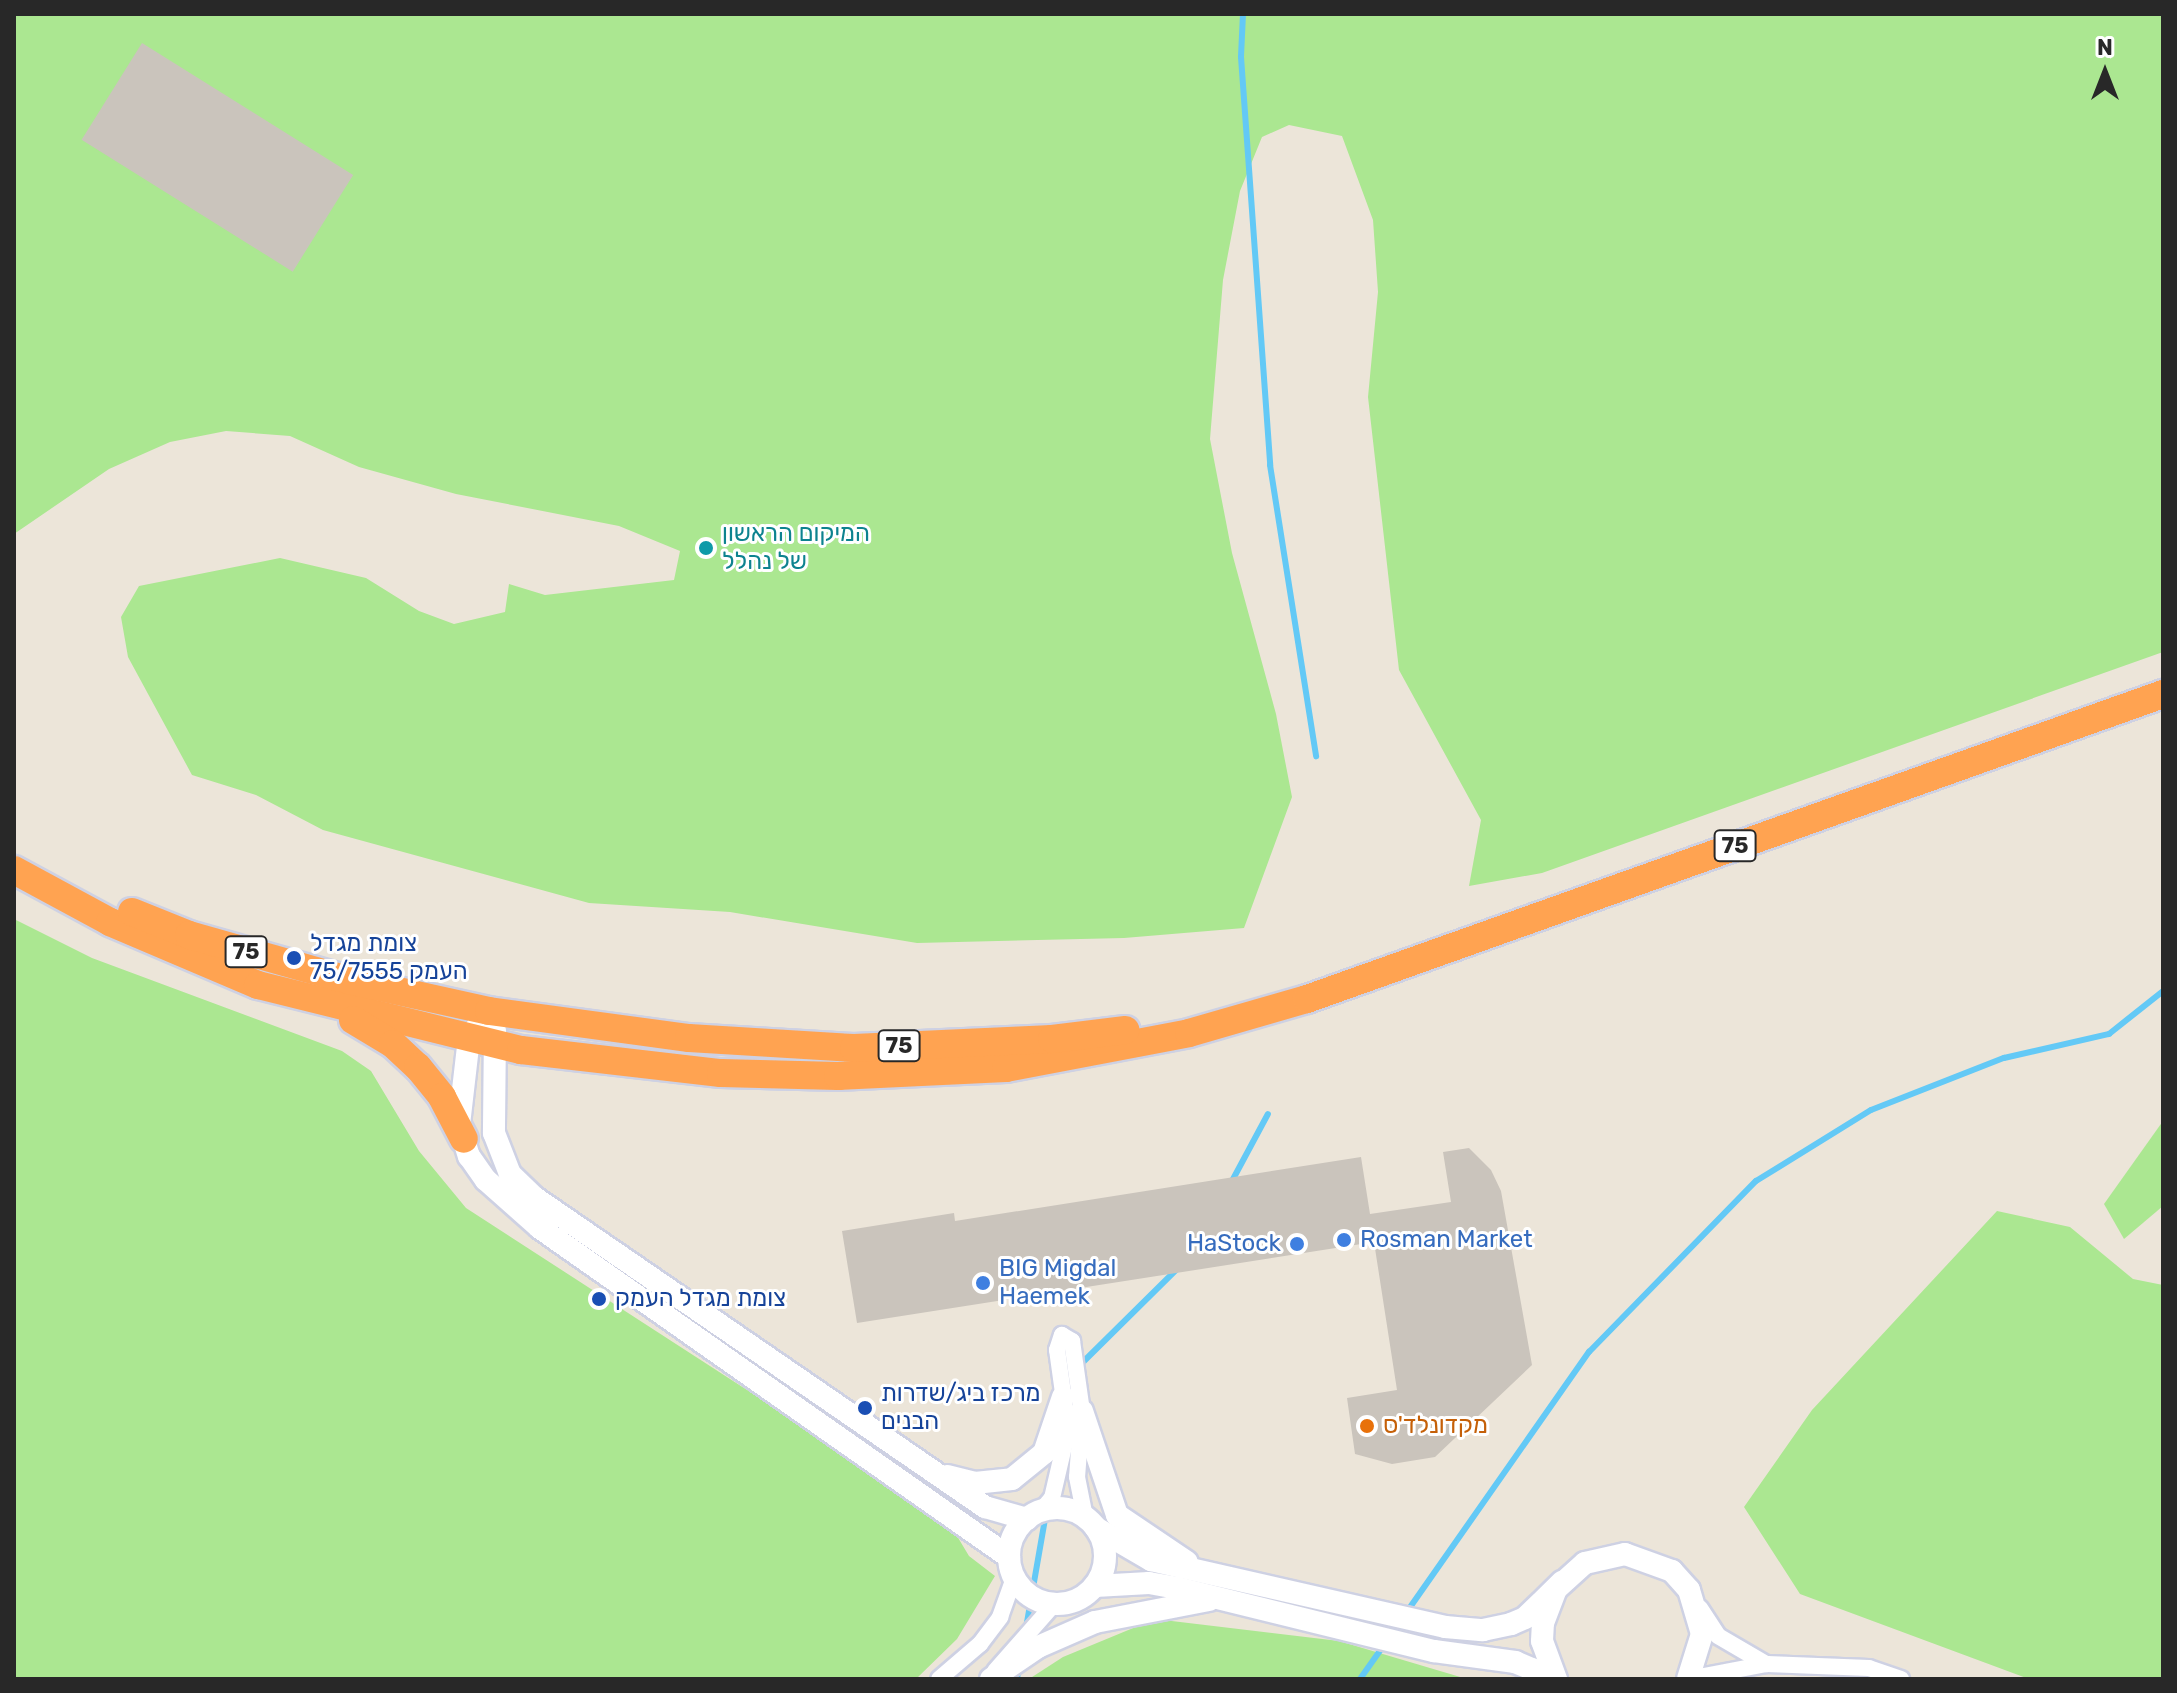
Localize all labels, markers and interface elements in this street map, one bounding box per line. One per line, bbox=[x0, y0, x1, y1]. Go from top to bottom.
north arrow bbox=[2065, 32, 2145, 112]
text: N bbox=[2097, 34, 2113, 61]
place label: המיקום הראשון של נהלל bbox=[722, 520, 870, 576]
marker: המיקום הראשון של נהלל bbox=[697, 539, 715, 557]
road number: 75 bbox=[1713, 828, 1757, 864]
place label: צומת מגדל העמק 75/7555 bbox=[310, 930, 468, 986]
road number: 75 bbox=[224, 934, 268, 970]
marker: צומת מגדל העמק 75/7555 bbox=[285, 949, 303, 967]
road number: 75 bbox=[877, 1028, 921, 1064]
place label: Rosman Market bbox=[1360, 1226, 1533, 1254]
place label: HaStock bbox=[1187, 1230, 1281, 1258]
marker: Rosman Market bbox=[1335, 1231, 1353, 1249]
marker: HaStock bbox=[1288, 1235, 1306, 1253]
place label: BIG Migdal Haemek bbox=[999, 1255, 1116, 1311]
marker: BIG Migdal Haemek bbox=[974, 1274, 992, 1292]
place label: צומת מגדל העמק bbox=[615, 1285, 787, 1313]
marker: צומת מגדל העמק bbox=[590, 1290, 608, 1308]
place label: מרכז ביג/שדרות הבנים bbox=[881, 1380, 1041, 1436]
marker: מרכז ביג/שדרות הבנים bbox=[856, 1399, 874, 1417]
place label: מקדונלד'ס bbox=[1383, 1412, 1488, 1440]
marker: מקדונלד'ס bbox=[1358, 1417, 1376, 1435]

